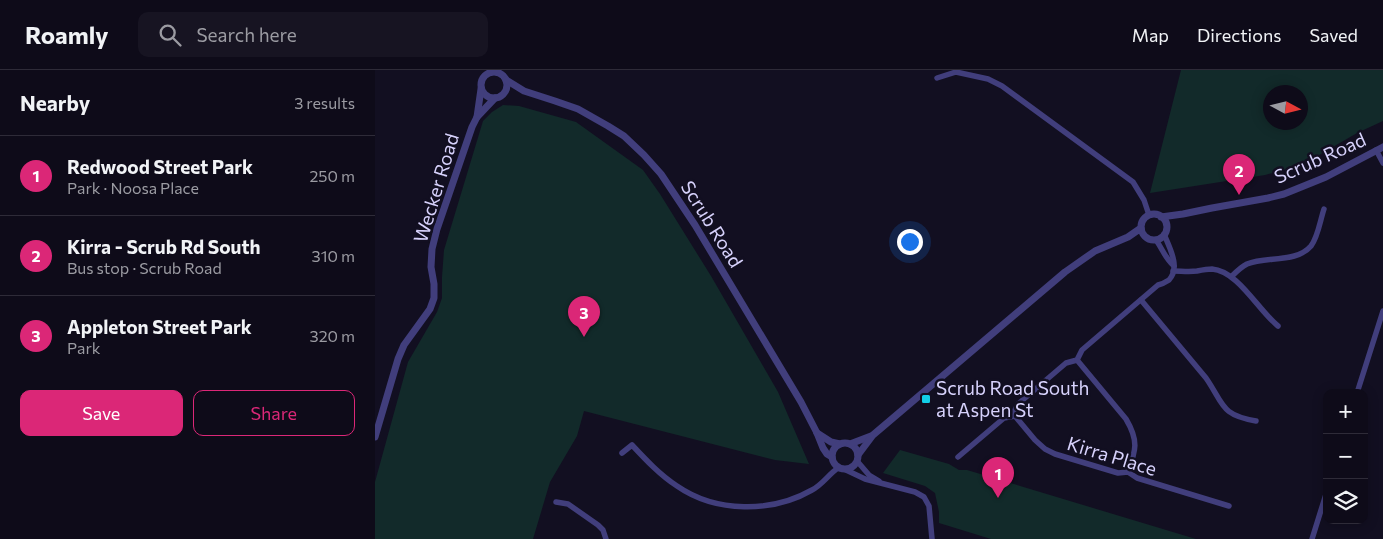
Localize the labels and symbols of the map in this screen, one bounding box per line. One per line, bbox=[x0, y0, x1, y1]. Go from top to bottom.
north arrow bbox=[1263, 85, 1308, 130]
street label: Scrub Road bbox=[1270, 127, 1369, 188]
street label: Wecker Road bbox=[408, 130, 463, 245]
pin: 2 bbox=[1223, 154, 1255, 195]
street label: Scrub Road bbox=[677, 176, 748, 271]
your location bbox=[897, 229, 923, 255]
pin: 3 bbox=[568, 296, 600, 337]
place label: Scrub Road South at Aspen St bbox=[936, 376, 1089, 421]
marker: Scrub Road South at Aspen St bbox=[920, 393, 932, 405]
street label: Kirra Place bbox=[1065, 431, 1160, 480]
pin: 1 bbox=[982, 457, 1014, 498]

